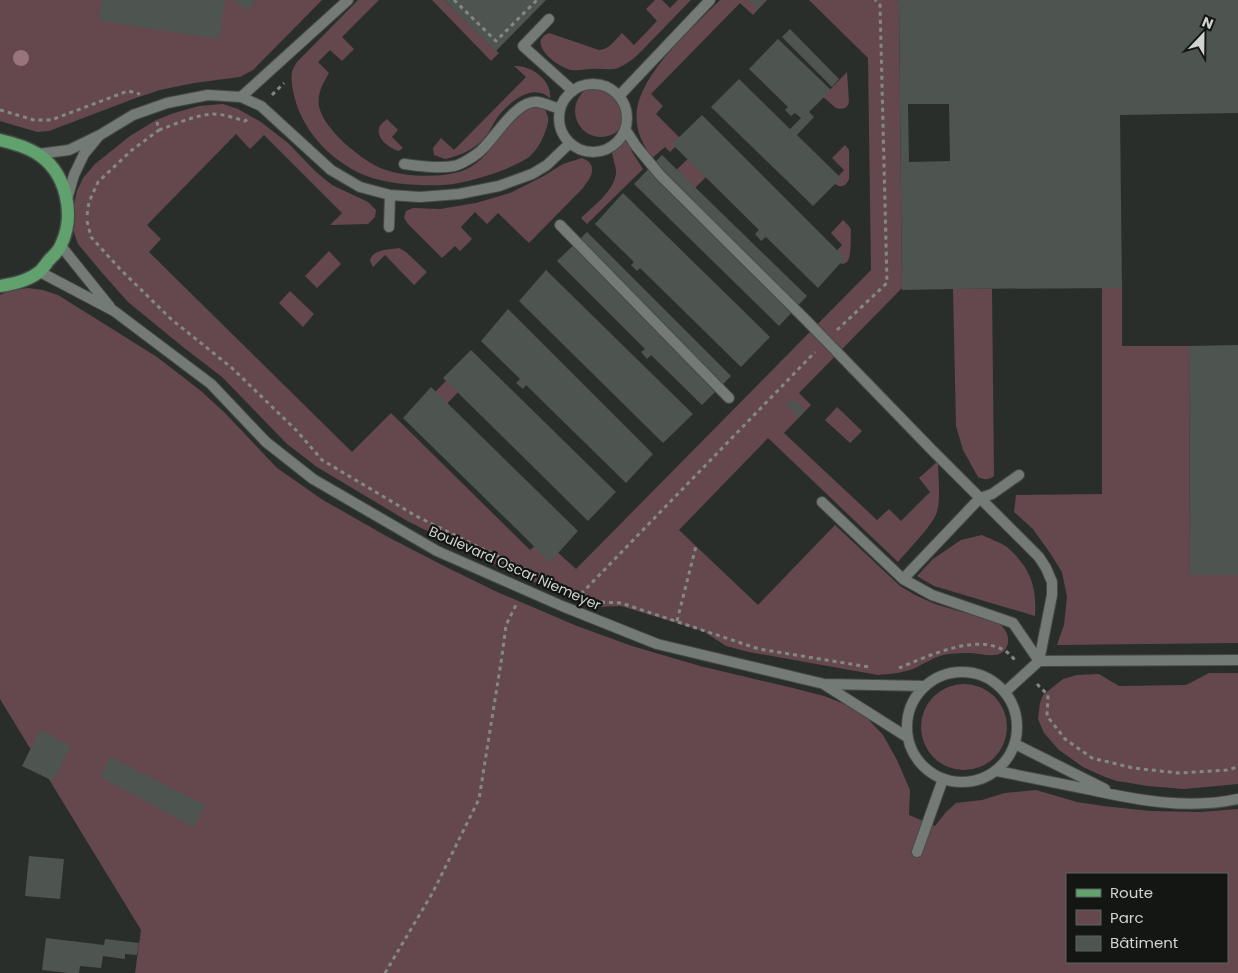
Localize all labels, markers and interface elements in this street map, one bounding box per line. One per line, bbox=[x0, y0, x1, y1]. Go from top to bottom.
north arrow bbox=[1178, 10, 1228, 60]
text: N bbox=[1199, 12, 1216, 34]
street label: Boulevard Oscar Niemeyer bbox=[426, 521, 604, 615]
legend bbox=[1066, 873, 1228, 963]
text: Route bbox=[1110, 882, 1153, 903]
text: Parc bbox=[1110, 907, 1144, 928]
text: Bâtiment bbox=[1110, 932, 1178, 953]

